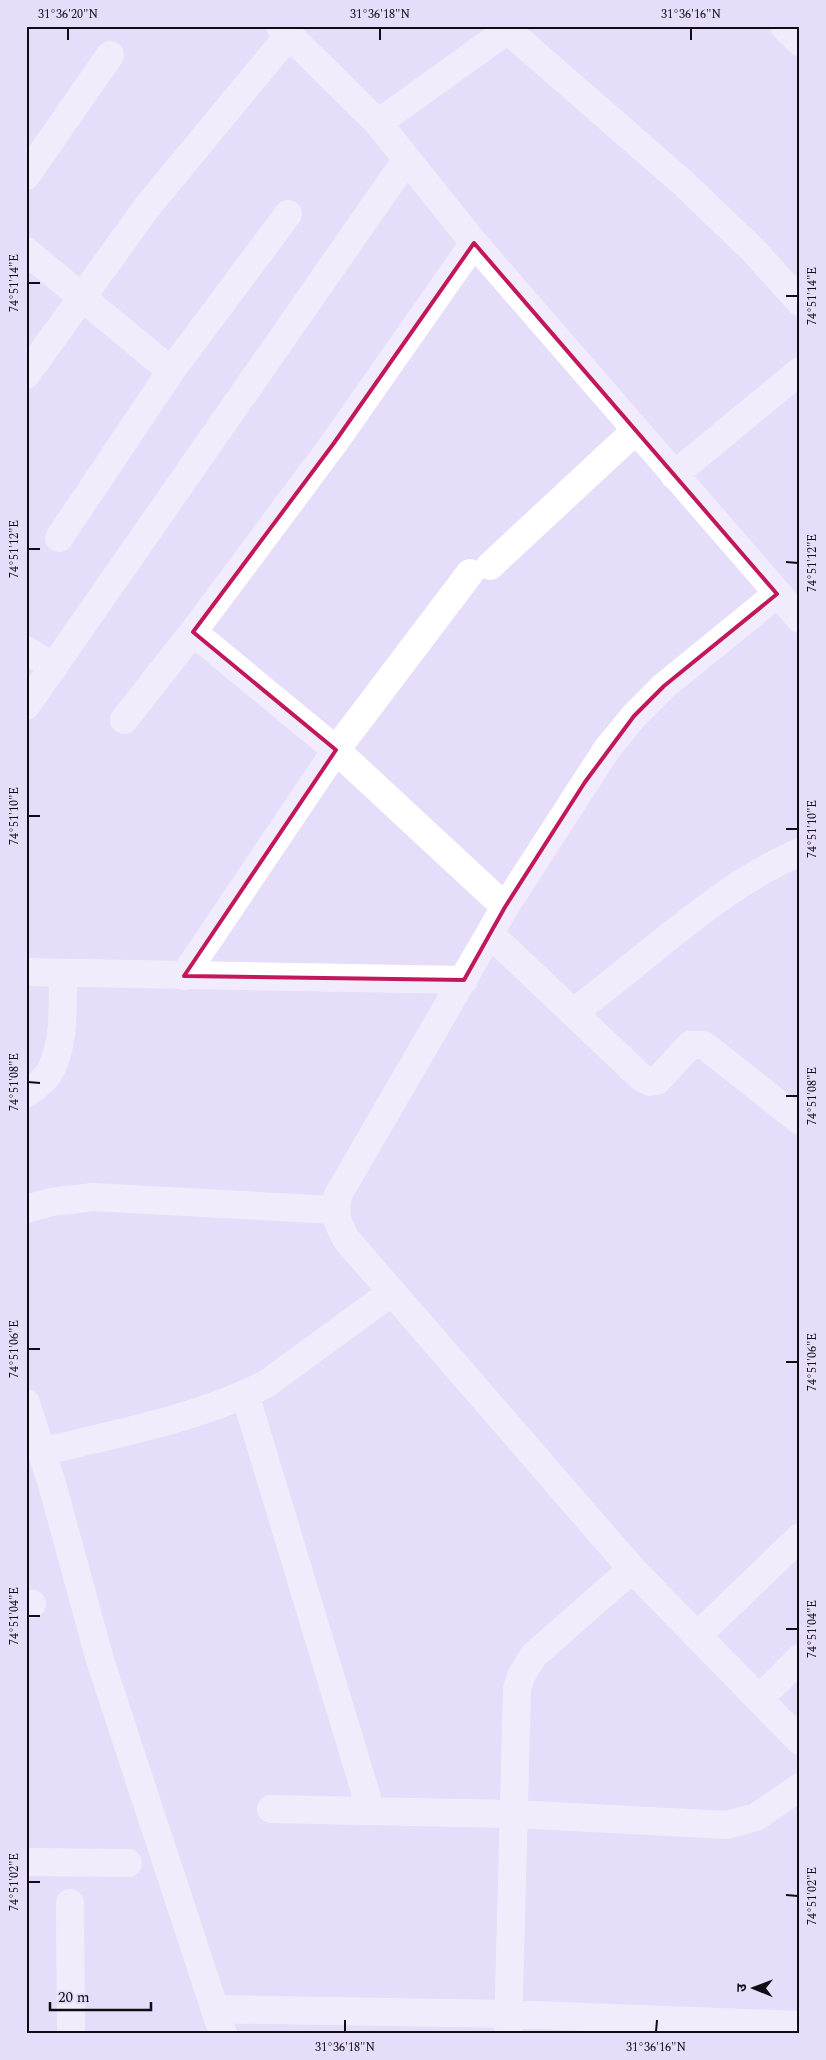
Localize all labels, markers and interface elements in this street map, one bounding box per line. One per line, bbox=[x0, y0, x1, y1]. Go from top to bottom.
text: 31°36'20"N bbox=[38, 5, 98, 24]
text: 31°36'18"N bbox=[350, 5, 410, 24]
text: 31°36'16"N bbox=[661, 5, 721, 24]
text: 74°51'14"E bbox=[5, 254, 24, 312]
text: 74°51'14"E bbox=[803, 267, 822, 325]
text: 74°51'12"E bbox=[5, 520, 24, 578]
text: 74°51'12"E bbox=[803, 534, 822, 592]
text: 74°51'10"E bbox=[5, 787, 24, 845]
text: 74°51'10"E bbox=[803, 800, 822, 858]
text: 74°51'08"E bbox=[5, 1053, 24, 1111]
text: 74°51'08"E bbox=[803, 1067, 822, 1125]
text: 74°51'06"E bbox=[5, 1320, 24, 1378]
text: 74°51'06"E bbox=[803, 1333, 822, 1391]
text: 74°51'04"E bbox=[5, 1587, 24, 1645]
text: 74°51'04"E bbox=[803, 1600, 822, 1658]
text: 74°51'02"E bbox=[5, 1853, 24, 1911]
text: 74°51'02"E bbox=[803, 1867, 822, 1925]
north arrow bbox=[728, 1962, 778, 2012]
scale bar bbox=[50, 1980, 151, 2012]
text: उ bbox=[731, 1983, 752, 1992]
text: 20 m bbox=[58, 1986, 90, 2009]
text: 31°36'18"N bbox=[315, 2038, 375, 2057]
text: 31°36'16"N bbox=[626, 2038, 686, 2057]

